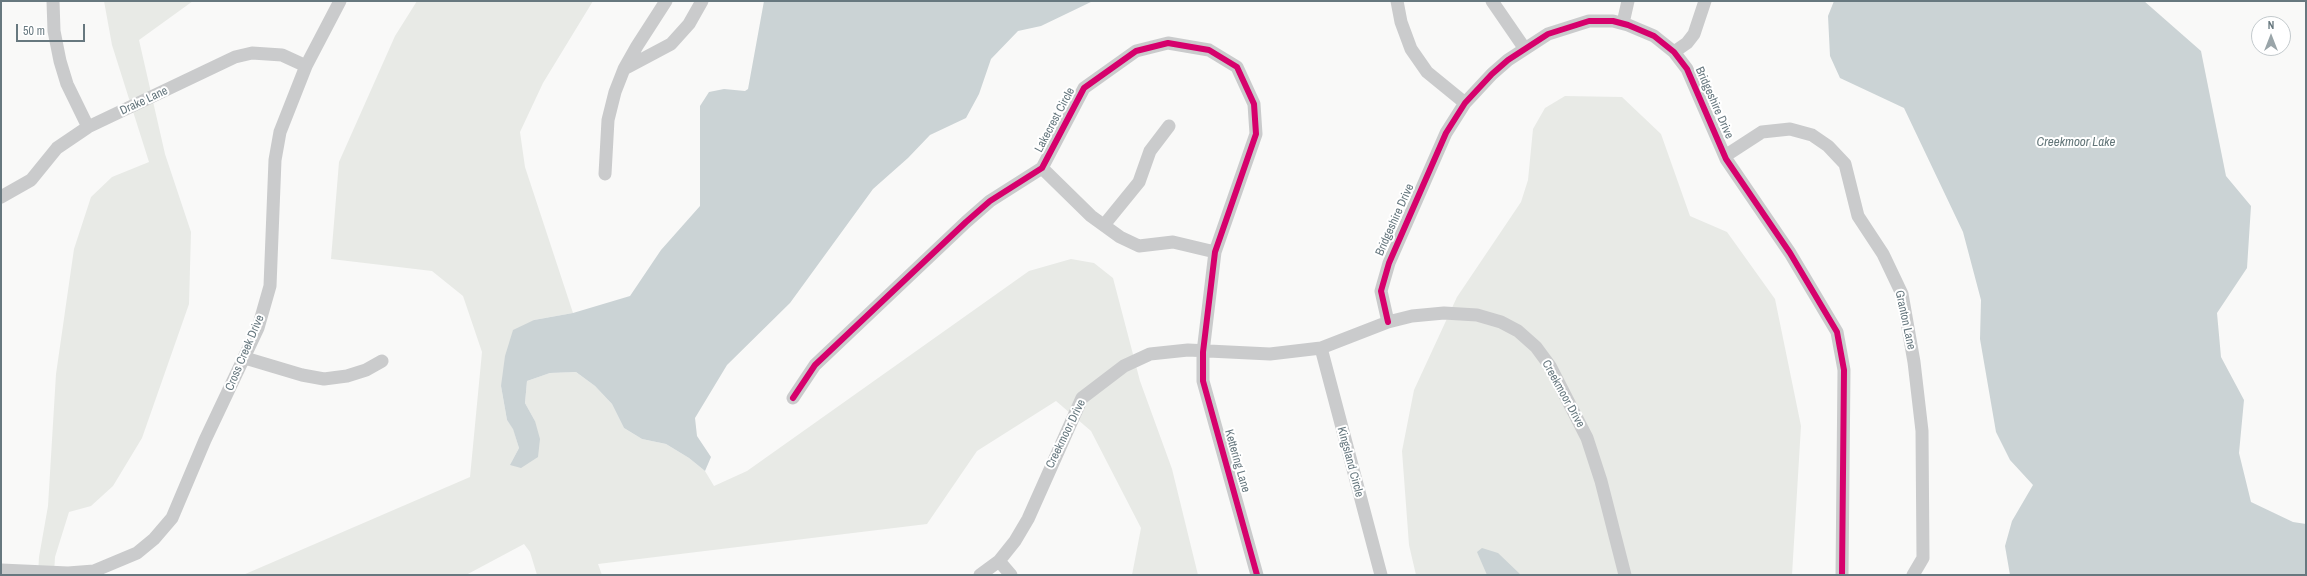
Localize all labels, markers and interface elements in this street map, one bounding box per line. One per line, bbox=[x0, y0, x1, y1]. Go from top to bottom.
scale bar bbox=[18, 16, 87, 42]
north arrow bbox=[2251, 16, 2291, 56]
text: N bbox=[2268, 18, 2274, 32]
text: 50 m bbox=[23, 23, 45, 39]
street label: Bridgeshire Drive bbox=[1692, 65, 1736, 141]
street label: Drake Lane bbox=[118, 84, 170, 118]
street label: Lakecrest Circle bbox=[1032, 85, 1078, 155]
water label: Creekmoor Lake bbox=[2037, 135, 2115, 151]
street label: Bridgeshire Drive bbox=[1373, 182, 1417, 258]
street label: Granton Lane bbox=[1892, 289, 1918, 351]
street label: Cross Creek Drive bbox=[223, 313, 267, 393]
street label: Creekmoor Drive bbox=[1539, 358, 1587, 430]
street label: Creekmoor Drive bbox=[1043, 397, 1089, 471]
street label: Kingsland Circle bbox=[1334, 425, 1366, 499]
street label: Kettering Lane bbox=[1221, 428, 1253, 494]

